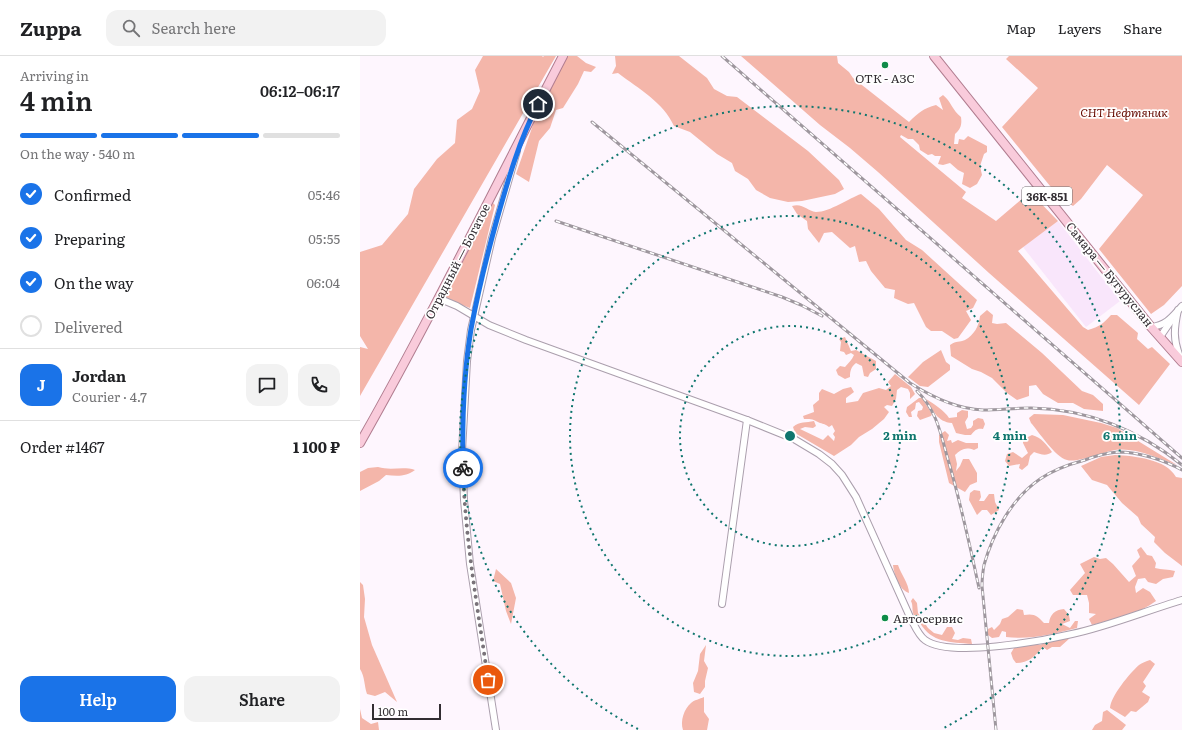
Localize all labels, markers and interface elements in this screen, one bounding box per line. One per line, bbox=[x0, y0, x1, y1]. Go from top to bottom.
search box bbox=[106, 10, 386, 46]
text: Zuppa bbox=[20, 14, 82, 42]
text: Search here bbox=[152, 16, 236, 39]
icon: search bbox=[120, 17, 142, 39]
text: Map bbox=[1006, 18, 1036, 38]
text: Layers bbox=[1058, 18, 1101, 38]
text: Share bbox=[1123, 18, 1162, 38]
marker: ОТК - АЗС bbox=[880, 60, 890, 70]
text: Arriving in bbox=[20, 66, 89, 85]
place label: ОТК - АЗС bbox=[855, 69, 915, 87]
text: 06:12–06:17 bbox=[260, 79, 340, 102]
text: 4 min bbox=[20, 80, 93, 119]
pin bbox=[521, 87, 555, 121]
icon: home bbox=[527, 93, 549, 115]
park label: СНТ Нефтяник bbox=[1080, 103, 1168, 121]
text: On the way · 540 m bbox=[20, 144, 135, 163]
icon: check bbox=[20, 183, 42, 205]
text: Confirmed bbox=[54, 183, 131, 206]
text: 05:46 bbox=[308, 185, 340, 204]
road number: 36К-851 bbox=[1022, 187, 1072, 205]
street label: Отрадный — Богатое bbox=[420, 200, 494, 322]
street label: Самара — Бугуруслан bbox=[1062, 218, 1158, 330]
icon: check bbox=[20, 227, 42, 249]
text: Preparing bbox=[54, 227, 125, 250]
text: 05:55 bbox=[308, 229, 340, 248]
icon: check bbox=[20, 271, 42, 293]
text: On the way bbox=[54, 271, 134, 294]
text: 06:04 bbox=[306, 273, 340, 292]
text: Delivered bbox=[54, 315, 123, 338]
text: Jordan bbox=[72, 364, 126, 387]
button: chat bbox=[246, 364, 288, 406]
button: phone bbox=[298, 364, 340, 406]
text: J bbox=[37, 373, 45, 396]
text: Courier · 4.7 bbox=[72, 387, 147, 406]
text: 2 min bbox=[883, 426, 917, 444]
text: 4 min bbox=[993, 426, 1028, 444]
text: 6 min bbox=[1103, 426, 1138, 444]
centre of rings bbox=[783, 429, 797, 443]
text: Order #1467 bbox=[20, 435, 105, 458]
text: 1 100 ₽ bbox=[293, 435, 340, 458]
courier bbox=[443, 448, 483, 488]
icon: bike bbox=[452, 457, 474, 479]
place label: Автосервис bbox=[893, 609, 963, 627]
marker: Автосервис bbox=[880, 613, 890, 623]
pin bbox=[471, 663, 505, 697]
icon: bag bbox=[477, 669, 499, 691]
button: Help bbox=[20, 676, 176, 722]
button: Share bbox=[184, 676, 340, 722]
scale bar bbox=[372, 702, 441, 721]
text: 100 m bbox=[378, 703, 408, 719]

